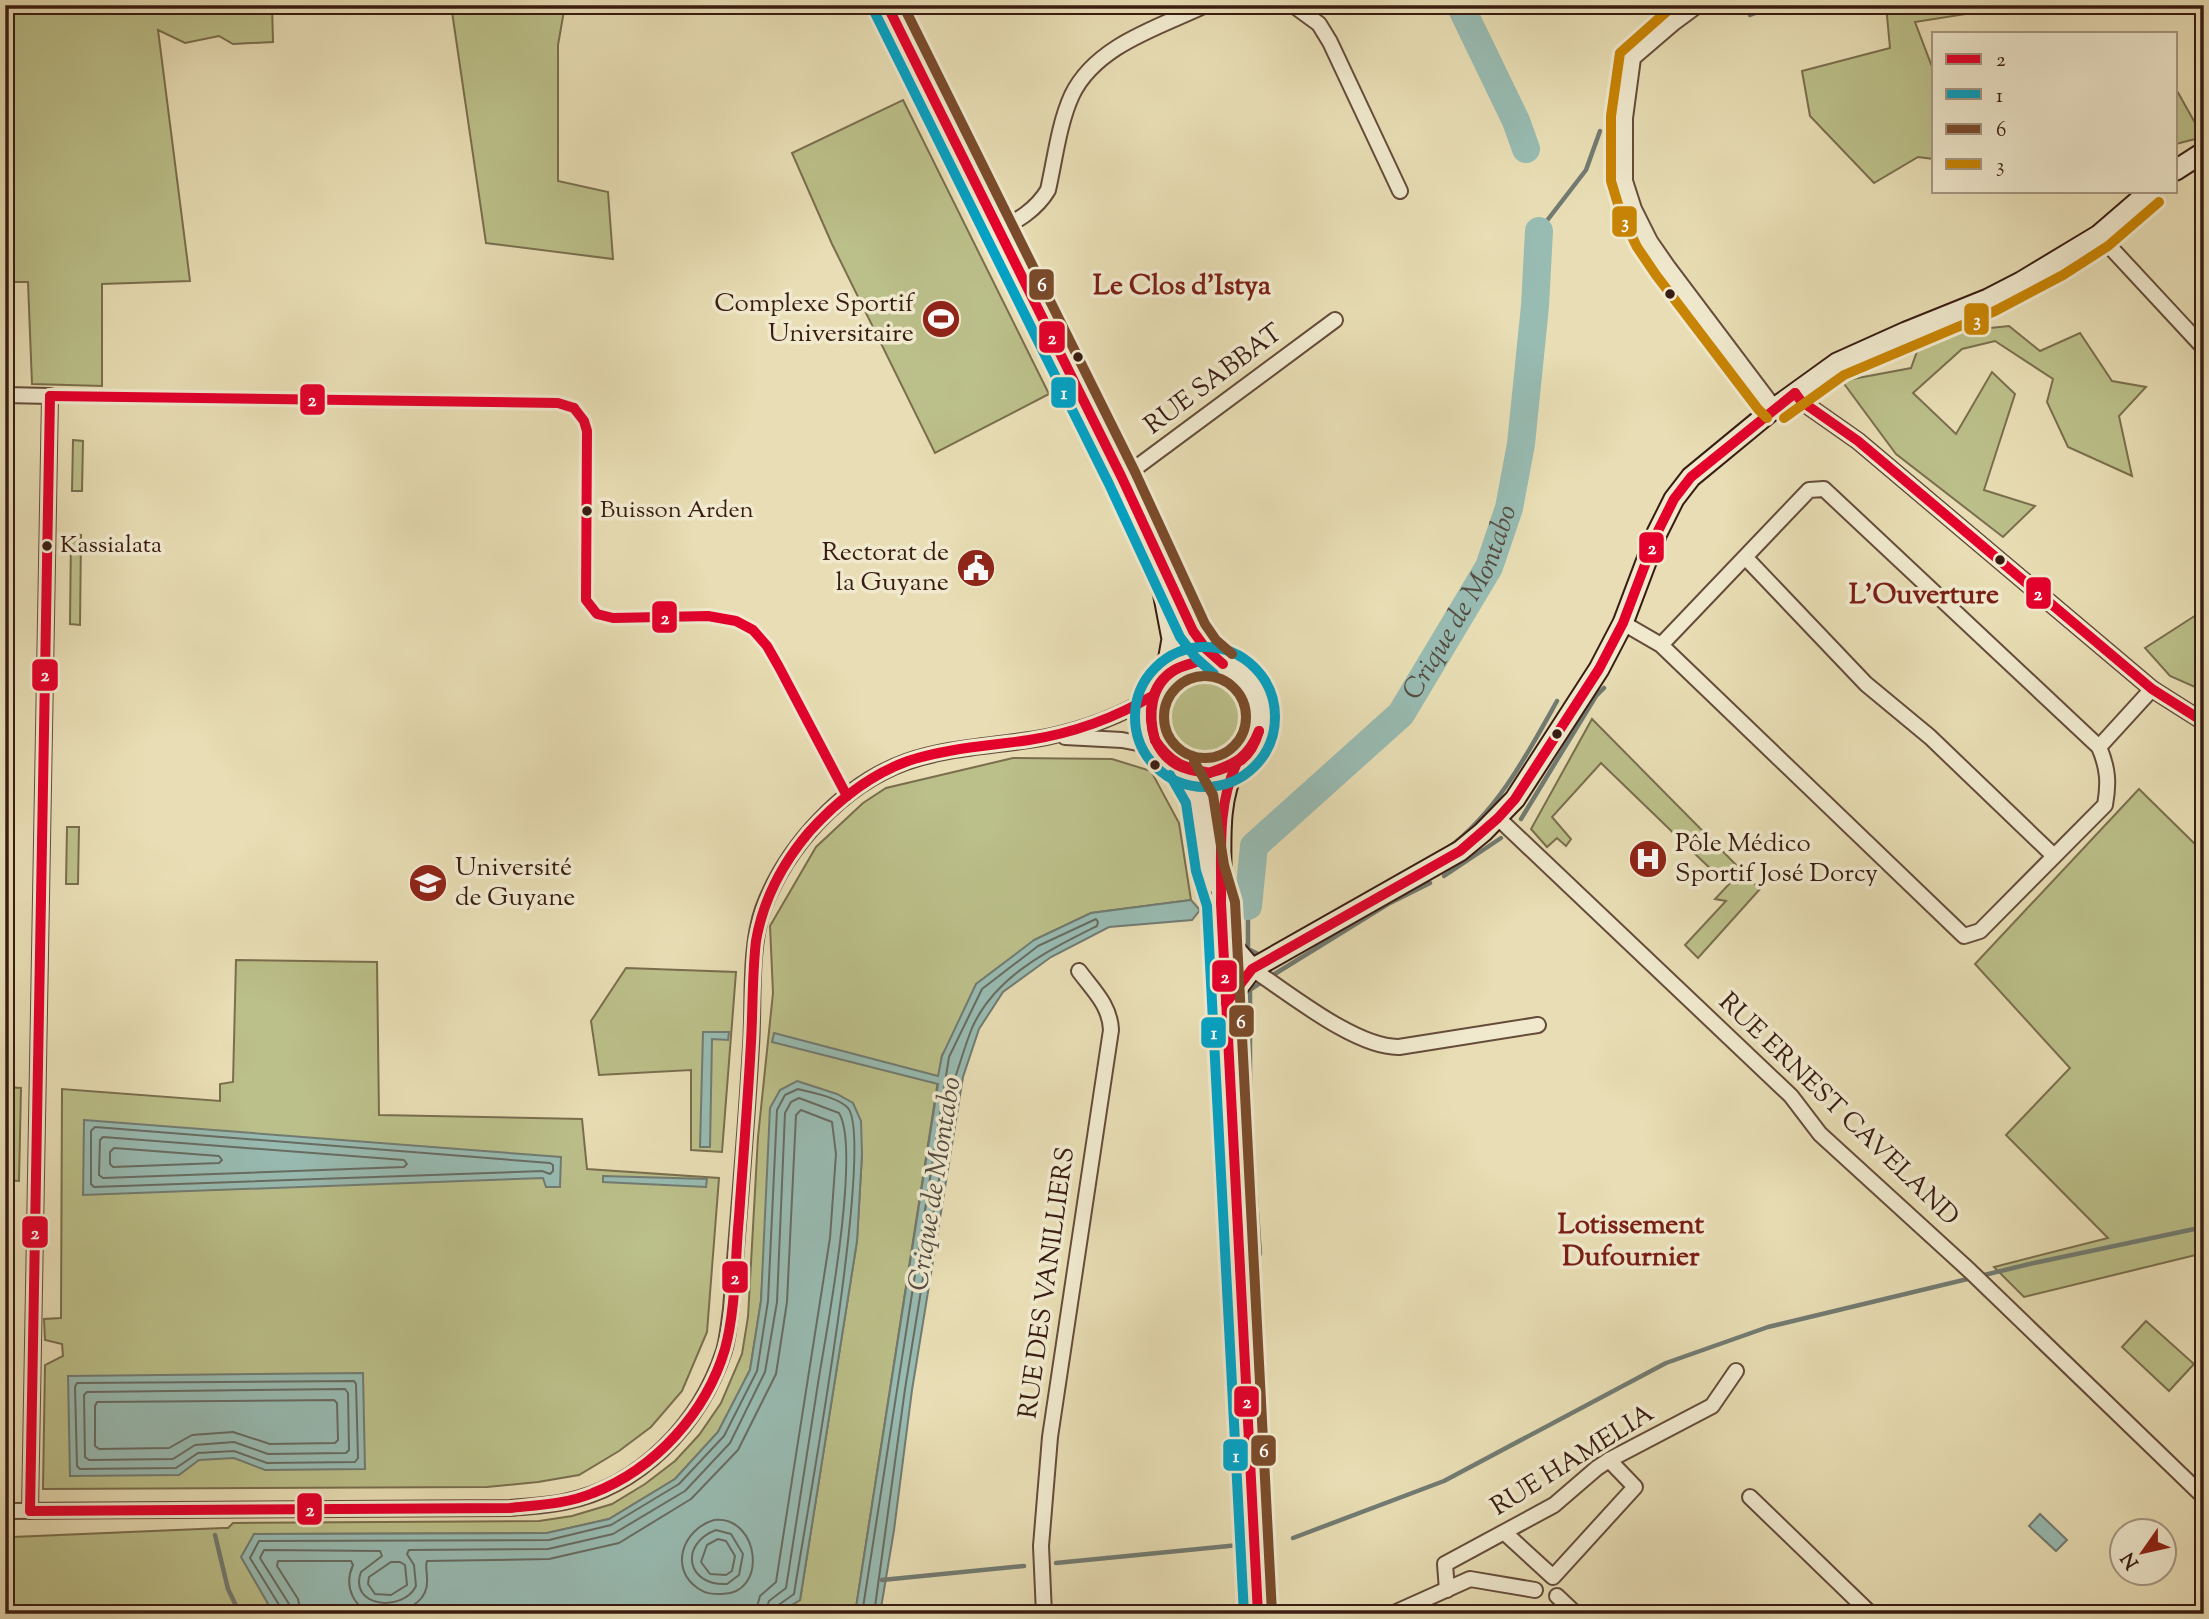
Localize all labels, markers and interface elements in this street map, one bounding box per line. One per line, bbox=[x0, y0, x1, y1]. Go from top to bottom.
legend bbox=[1932, 32, 2178, 192]
text: 2 bbox=[1996, 46, 2006, 76]
text: 1 bbox=[1996, 82, 2003, 112]
text: 6 bbox=[1996, 116, 2006, 146]
text: 3 bbox=[1996, 152, 2004, 182]
line badge: 3 bbox=[1611, 205, 1638, 238]
text: 3 bbox=[1621, 210, 1629, 237]
district label: Le Clos d'Istya bbox=[1093, 267, 1271, 307]
line badge: 6 bbox=[1028, 268, 1055, 301]
text: 6 bbox=[1037, 273, 1047, 300]
place label: Complexe Sportif Universitaire bbox=[714, 286, 915, 353]
unlabelled marker bbox=[1663, 287, 1677, 301]
sports icon: Complexe Sportif Universitaire bbox=[920, 298, 962, 340]
line badge: 3 bbox=[1963, 302, 1990, 336]
text: 3 bbox=[1973, 308, 1981, 335]
street label: RUE SABBAT bbox=[1137, 316, 1291, 444]
line badge: 2 bbox=[1038, 320, 1066, 354]
text: 2 bbox=[1048, 326, 1057, 353]
unlabelled marker bbox=[1071, 350, 1085, 364]
line badge: 1 bbox=[1050, 376, 1077, 409]
text: 1 bbox=[1061, 381, 1068, 408]
line badge: 2 bbox=[299, 383, 326, 416]
text: 2 bbox=[308, 388, 317, 415]
place label: Buisson Arden bbox=[600, 494, 754, 528]
water label: Crique de Montabo bbox=[1394, 500, 1528, 708]
marker: Buisson Arden bbox=[580, 504, 594, 518]
place label: Kassialata bbox=[60, 529, 162, 563]
line badge: 2 bbox=[1638, 531, 1665, 564]
place label: Rectorat de la Guyane bbox=[822, 535, 949, 602]
text: 2 bbox=[1648, 536, 1657, 563]
marker: Kassialata bbox=[40, 539, 54, 553]
public building icon: Rectorat de la Guyane bbox=[955, 547, 997, 589]
unlabelled marker bbox=[1993, 553, 2007, 567]
district label: L'Ouverture bbox=[1849, 576, 1999, 616]
line badge: 2 bbox=[2025, 576, 2052, 610]
text: 2 bbox=[2034, 582, 2043, 609]
line badge: 2 bbox=[651, 600, 678, 634]
text: 2 bbox=[661, 606, 670, 633]
line badge: 2 bbox=[31, 658, 59, 692]
text: 2 bbox=[41, 663, 50, 690]
unlabelled marker bbox=[1550, 727, 1564, 741]
unlabelled marker bbox=[1148, 758, 1162, 772]
place label: Pôle Médico Sportif José Dorcy bbox=[1675, 826, 1878, 893]
hospital icon: Pôle Médico Sportif José Dorcy bbox=[1627, 838, 1669, 880]
place label: Université de Guyane bbox=[455, 850, 575, 917]
school or university icon: Université de Guyane bbox=[407, 862, 449, 904]
line badge: 2 bbox=[1211, 959, 1238, 993]
text: 2 bbox=[1221, 965, 1230, 992]
street label: RUE ERNEST CAVELAND bbox=[1709, 985, 1967, 1235]
line badge: 6 bbox=[1228, 1004, 1255, 1038]
text: 6 bbox=[1236, 1010, 1246, 1037]
line badge: 1 bbox=[1200, 1016, 1227, 1049]
text: 1 bbox=[1211, 1021, 1218, 1048]
water label: Crique de Montabo bbox=[899, 1074, 973, 1294]
street label: RUE DES VANILLIERS bbox=[1011, 1145, 1085, 1421]
district label: Lotissement Dufournier bbox=[1558, 1206, 1705, 1278]
line badge: 2 bbox=[21, 1215, 49, 1249]
text: 2 bbox=[31, 1221, 40, 1248]
line badge: 2 bbox=[721, 1260, 749, 1294]
text: 2 bbox=[731, 1266, 740, 1293]
line badge: 2 bbox=[1233, 1385, 1260, 1418]
text: 2 bbox=[1243, 1390, 1252, 1417]
street label: RUE HAMELIA bbox=[1484, 1396, 1662, 1526]
line badge: 6 bbox=[1250, 1434, 1277, 1467]
line badge: 1 bbox=[1222, 1438, 1249, 1472]
text: 6 bbox=[1259, 1439, 1269, 1466]
text: 1 bbox=[1233, 1444, 1240, 1471]
line badge: 2 bbox=[296, 1492, 323, 1526]
text: 2 bbox=[306, 1498, 315, 1525]
north arrow bbox=[2108, 1518, 2178, 1588]
text: N bbox=[2116, 1546, 2146, 1574]

